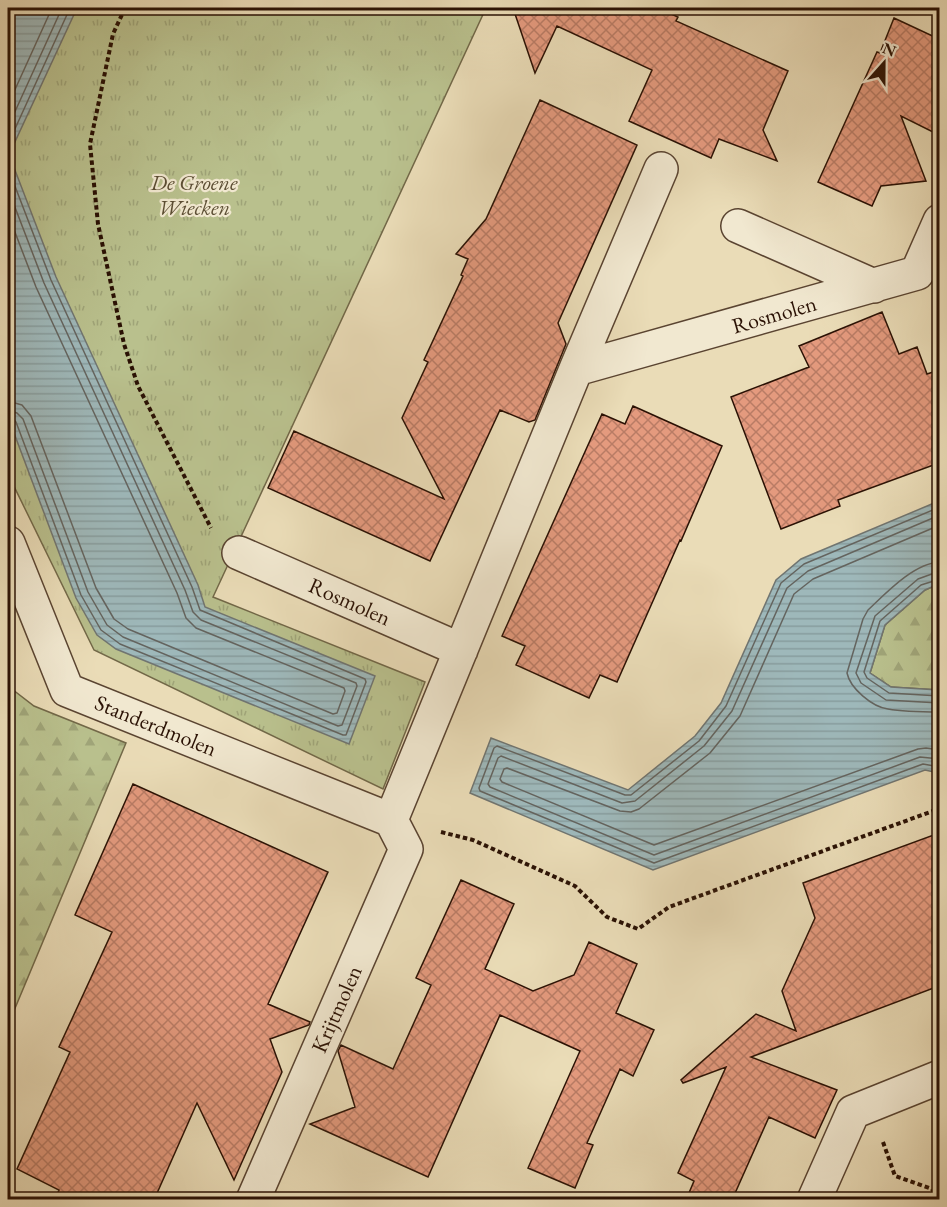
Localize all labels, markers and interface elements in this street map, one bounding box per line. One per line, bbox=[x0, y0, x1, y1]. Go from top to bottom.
north arrow bbox=[854, 33, 914, 93]
text: N bbox=[879, 37, 899, 62]
park label: De Groene Wiecken bbox=[150, 168, 238, 222]
street label: Rosmolen bbox=[728, 288, 820, 340]
street label: Rosmolen bbox=[304, 571, 396, 633]
street label: Standerdmolen bbox=[91, 688, 221, 763]
street label: Krijtmolen bbox=[304, 961, 369, 1057]

